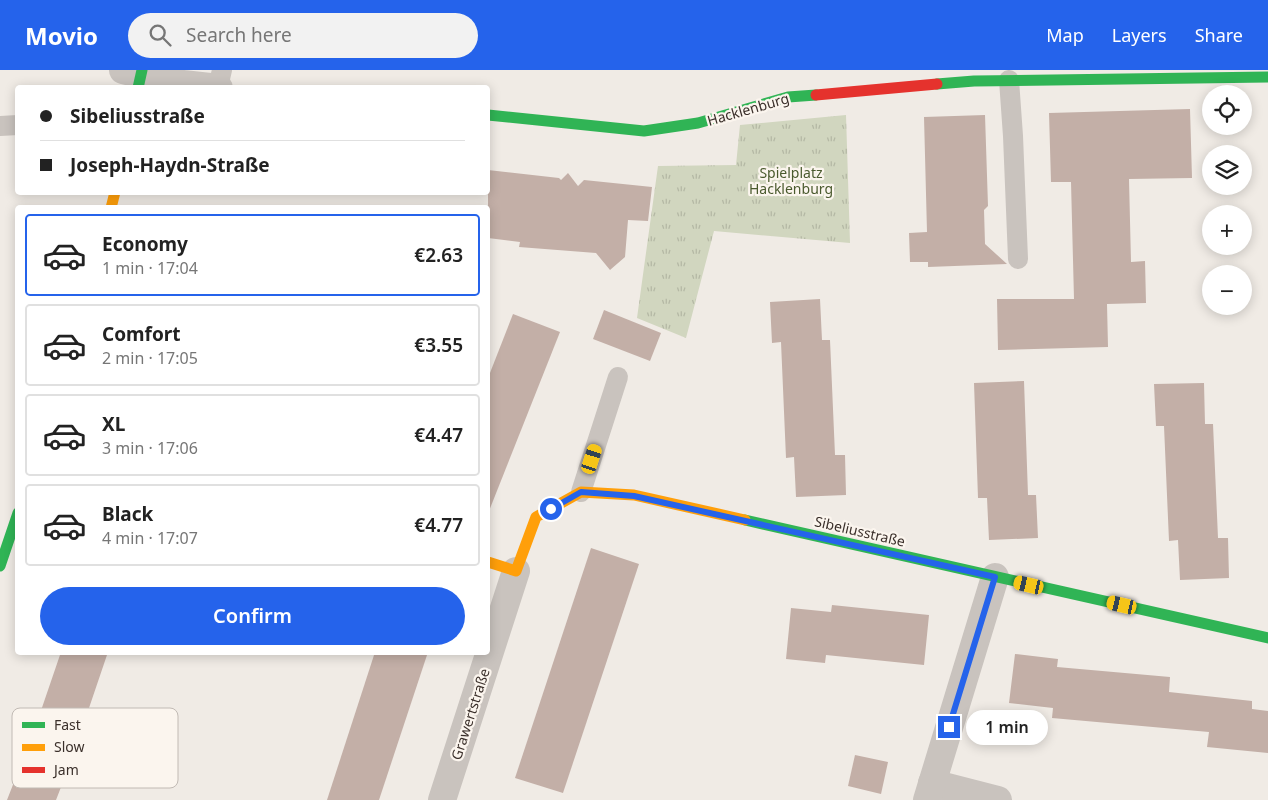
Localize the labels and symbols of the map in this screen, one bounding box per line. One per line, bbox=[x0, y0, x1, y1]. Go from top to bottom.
street label: Hacklenburg bbox=[705, 88, 791, 130]
park label: Spielplatz Hacklenburg bbox=[749, 163, 833, 198]
car bbox=[580, 442, 603, 476]
route start bbox=[540, 498, 562, 520]
street label: Sibeliusstraße bbox=[813, 511, 907, 551]
car bbox=[1012, 574, 1045, 596]
car bbox=[1105, 594, 1138, 616]
street label: Grawertstraße bbox=[446, 666, 494, 762]
legend bbox=[12, 708, 178, 788]
callout: 1 min bbox=[966, 710, 1049, 744]
text: Fast bbox=[54, 715, 81, 734]
route end bbox=[938, 716, 960, 738]
text: Slow bbox=[54, 737, 85, 756]
text: Jam bbox=[52, 760, 79, 779]

